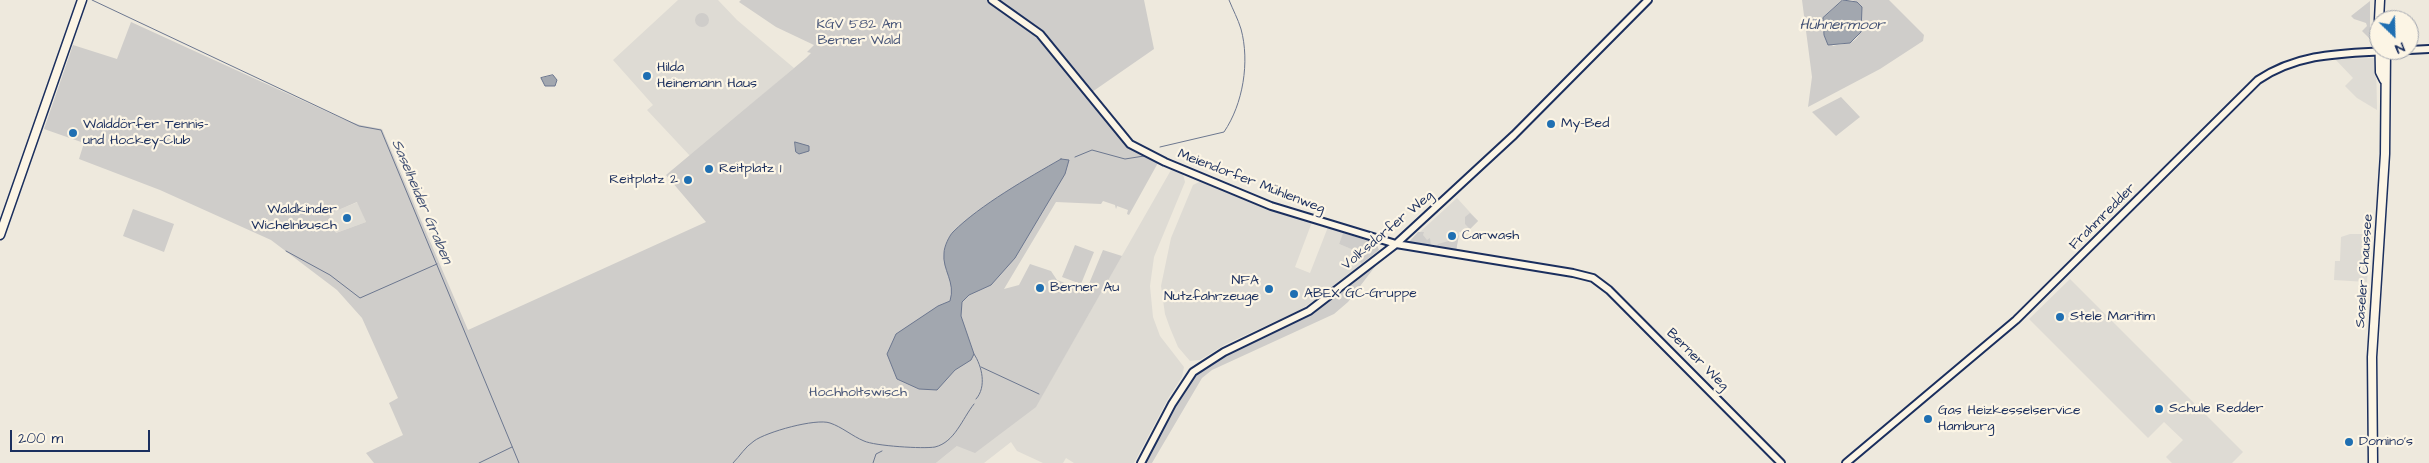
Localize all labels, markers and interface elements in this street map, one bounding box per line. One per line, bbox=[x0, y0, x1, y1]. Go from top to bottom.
north arrow bbox=[2369, 10, 2419, 60]
park label: KGV 582 Am Berner Wald bbox=[816, 17, 902, 49]
water label: Hühnermoor bbox=[1800, 17, 1884, 35]
text: N bbox=[2392, 37, 2408, 59]
place label: Hilda Heinemann Haus bbox=[657, 60, 757, 92]
marker: Hilda Heinemann Haus bbox=[641, 70, 653, 82]
place label: My-Bed bbox=[1561, 116, 1609, 132]
place label: Walddörfer Tennis- und Hockey-Club bbox=[83, 117, 208, 150]
marker: My-Bed bbox=[1545, 118, 1557, 130]
marker: Walddörfer Tennis- und Hockey-Club bbox=[67, 127, 79, 139]
water label: Saselheider Graben bbox=[387, 137, 455, 267]
street label: Meiendorfer Mühlenweg bbox=[1175, 146, 1327, 218]
place label: Reitplatz 1 bbox=[719, 161, 781, 177]
marker: Reitplatz 1 bbox=[703, 163, 715, 175]
place label: Reitplatz 2 bbox=[609, 172, 678, 188]
marker: Reitplatz 2 bbox=[682, 174, 694, 186]
street label: Frahmredder bbox=[2066, 180, 2140, 254]
street label: Volksdorfer Weg bbox=[1339, 188, 1437, 274]
place label: Waldkinder Wichelnbusch bbox=[251, 202, 337, 234]
marker: Waldkinder Wichelnbusch bbox=[341, 212, 353, 224]
street label: Saseler Chaussee bbox=[2353, 214, 2377, 328]
place label: Carwash bbox=[1462, 228, 1519, 244]
marker: Carwash bbox=[1446, 230, 1458, 242]
place label: NFA Nutzfahrzeuge bbox=[1164, 273, 1259, 306]
place label: Berner Au bbox=[1050, 280, 1119, 296]
marker: Berner Au bbox=[1034, 282, 1046, 294]
marker: NFA Nutzfahrzeuge bbox=[1263, 283, 1275, 295]
place label: ABEX GC-Gruppe bbox=[1304, 286, 1417, 302]
marker: ABEX GC-Gruppe bbox=[1288, 288, 1300, 300]
place label: Stele Maritim bbox=[2070, 309, 2155, 325]
marker: Stele Maritim bbox=[2054, 311, 2066, 323]
street label: Berner Weg bbox=[1662, 325, 1732, 395]
park label: Hochholtswisch bbox=[809, 385, 907, 401]
place label: Schule Redder bbox=[2169, 401, 2263, 417]
place label: Gas Heizkesselservice Hamburg bbox=[1938, 403, 2081, 436]
marker: Schule Redder bbox=[2153, 403, 2165, 415]
marker: Gas Heizkesselservice Hamburg bbox=[1922, 413, 1934, 425]
scale bar bbox=[12, 420, 152, 452]
text: 200 m bbox=[18, 428, 63, 449]
place label: Domino's bbox=[2359, 434, 2413, 450]
marker: Domino's bbox=[2343, 436, 2355, 448]

